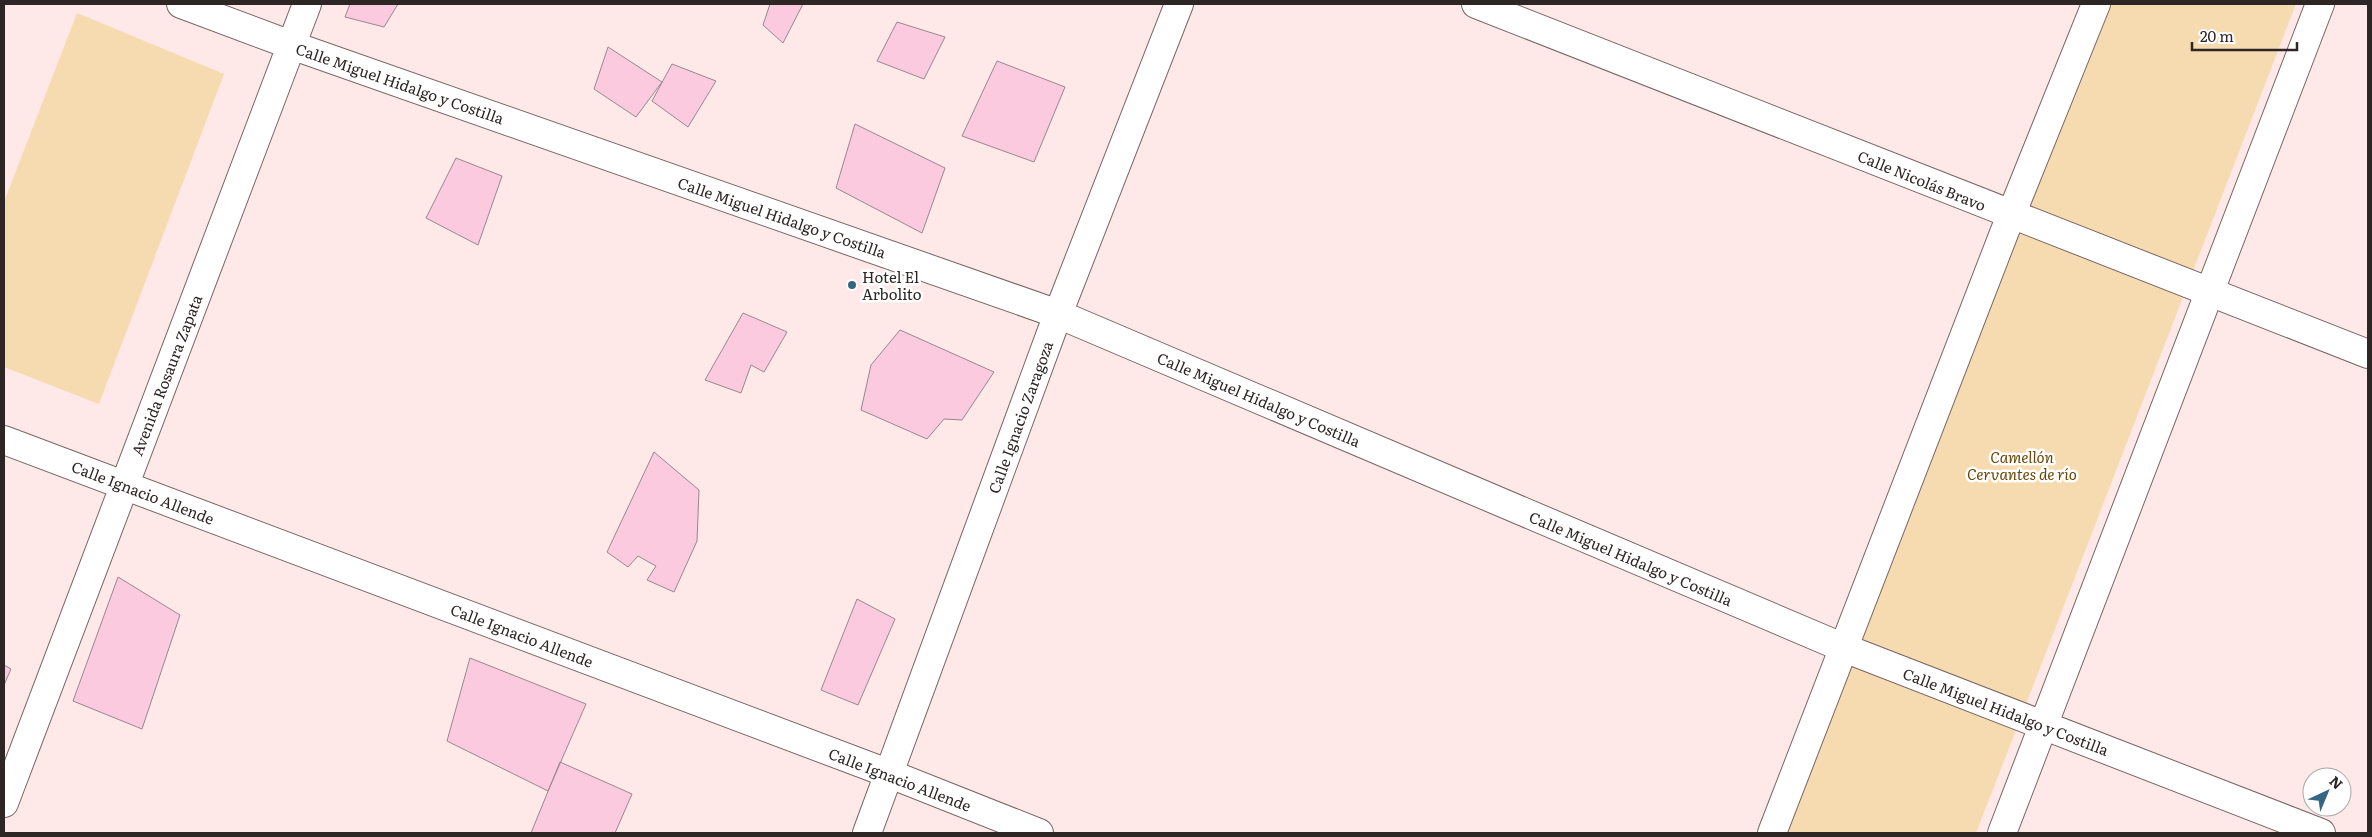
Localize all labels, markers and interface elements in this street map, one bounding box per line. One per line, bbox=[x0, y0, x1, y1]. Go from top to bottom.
scale bar bbox=[2192, 20, 2297, 52]
text: 20 m bbox=[2200, 24, 2234, 47]
street label: Calle Miguel Hidalgo y Costilla bbox=[293, 37, 508, 130]
street label: Calle Nicolás Bravo bbox=[1854, 144, 1990, 216]
street label: Calle Miguel Hidalgo y Costilla bbox=[675, 171, 890, 264]
place label: Hotel El Arbolito bbox=[862, 265, 922, 305]
marker: Hotel El Arbolito bbox=[846, 279, 858, 291]
street label: Avenida Rosaura Zapata bbox=[125, 290, 208, 459]
street label: Calle Ignacio Zaragoza bbox=[982, 337, 1059, 497]
street label: Calle Miguel Hidalgo y Costilla bbox=[1154, 346, 1365, 453]
park label: Camellón Cervantes de río bbox=[1967, 445, 2077, 485]
street label: Calle Ignacio Allende bbox=[68, 454, 218, 530]
street label: Calle Miguel Hidalgo y Costilla bbox=[1526, 505, 1737, 612]
street label: Calle Ignacio Allende bbox=[447, 597, 597, 673]
street label: Calle Miguel Hidalgo y Costilla bbox=[1900, 661, 2113, 761]
street label: Calle Ignacio Allende bbox=[825, 741, 975, 817]
north arrow bbox=[2302, 767, 2352, 817]
text: N bbox=[2326, 771, 2348, 793]

